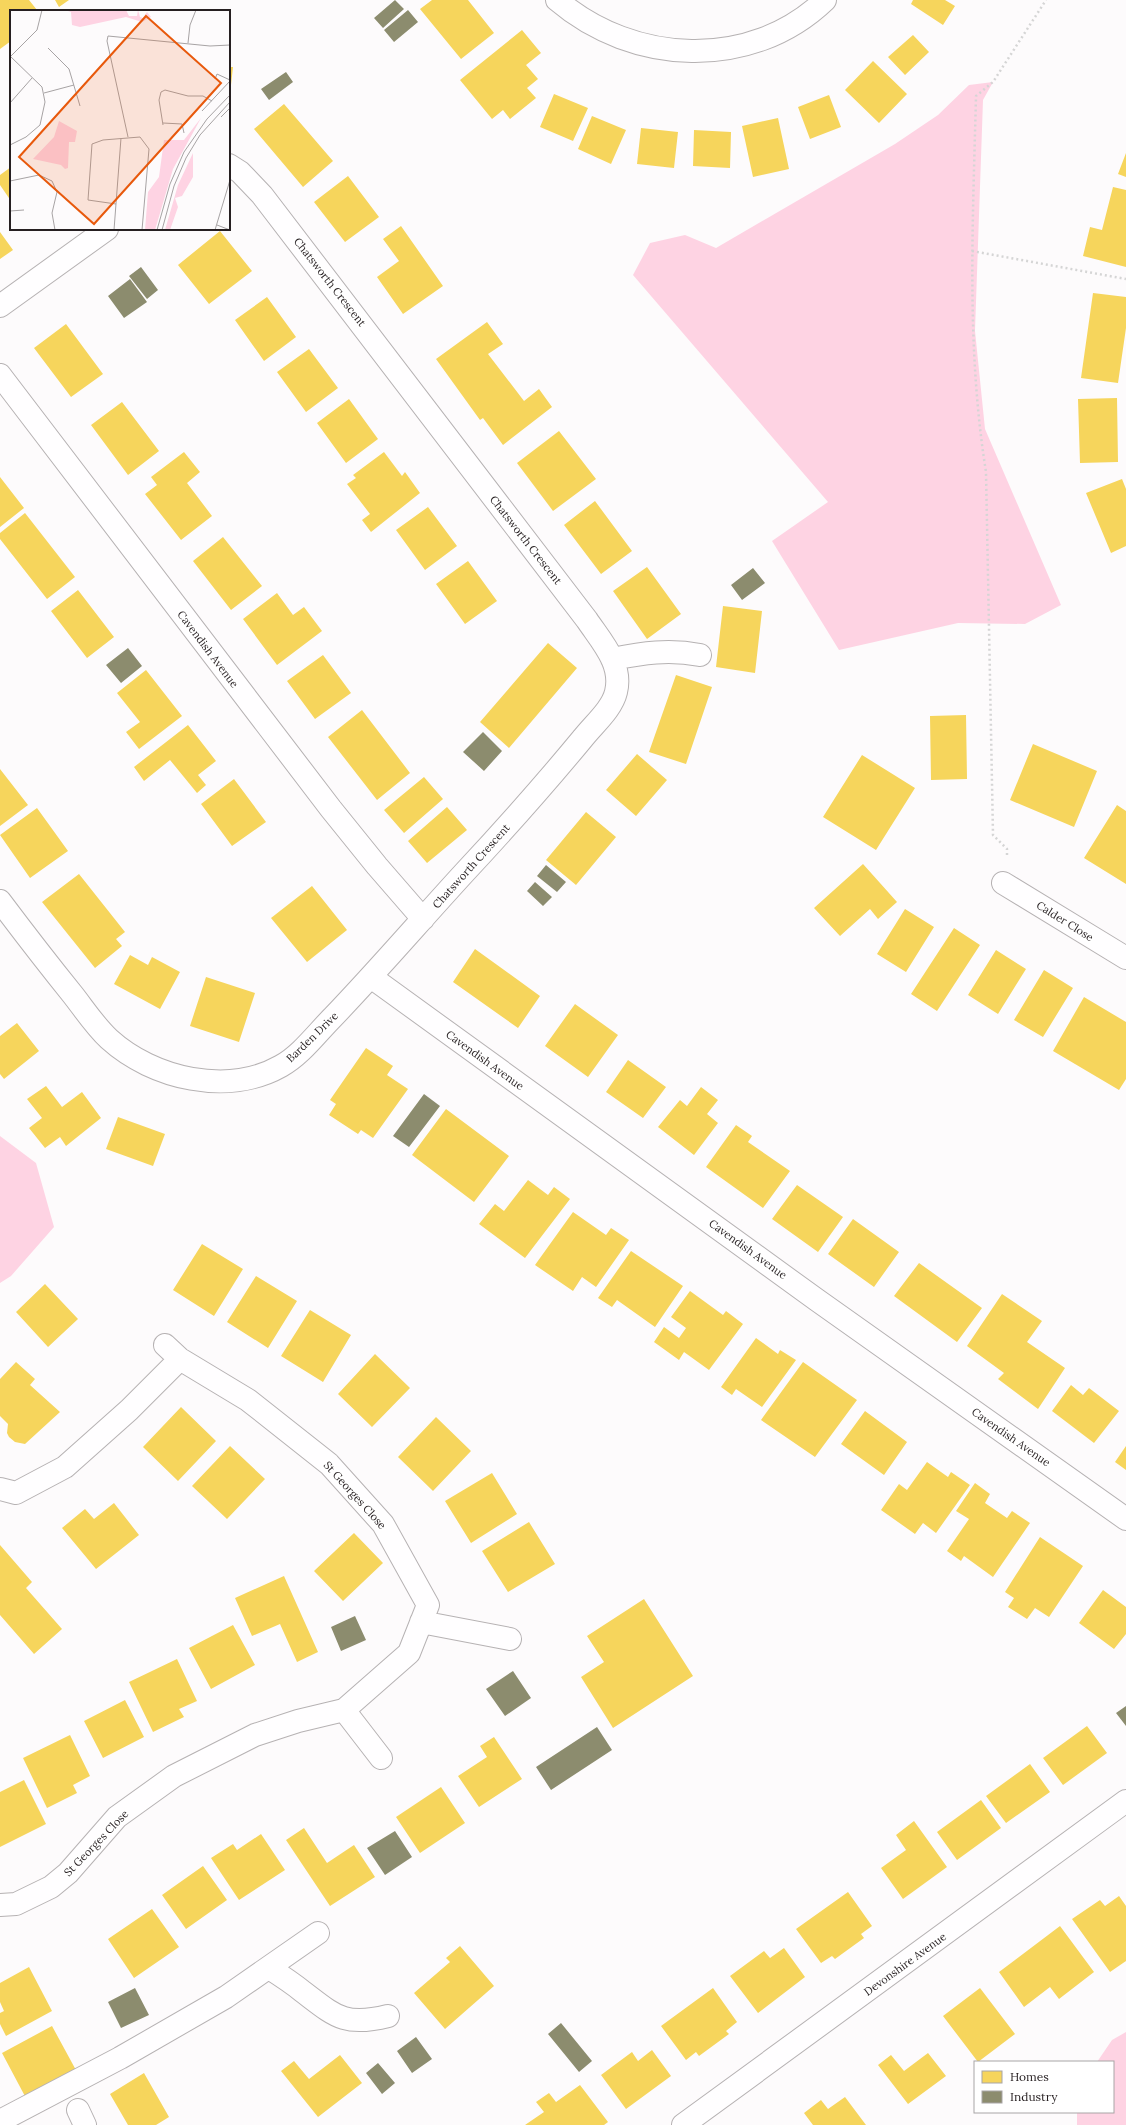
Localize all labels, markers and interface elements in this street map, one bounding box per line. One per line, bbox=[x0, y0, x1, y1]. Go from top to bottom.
inset map bbox=[10, 10, 230, 230]
street label: Chatsworth Crescent bbox=[291, 235, 370, 330]
street label: Chatsworth Crescent bbox=[487, 493, 566, 588]
street label: Cavendish Avenue bbox=[174, 608, 242, 690]
street label: Chatsworth Crescent bbox=[429, 820, 513, 911]
street label: Calder Close bbox=[1034, 898, 1096, 944]
street label: Barden Drive bbox=[283, 1009, 341, 1065]
street label: Cavendish Avenue bbox=[443, 1027, 527, 1093]
street label: Cavendish Avenue bbox=[706, 1216, 790, 1282]
street label: Cavendish Avenue bbox=[969, 1405, 1053, 1469]
street label: St Georges Close bbox=[321, 1458, 389, 1532]
street label: St Georges Close bbox=[61, 1807, 131, 1879]
street label: Devonshire Avenue bbox=[861, 1929, 949, 1999]
legend bbox=[974, 2061, 1114, 2113]
text: Homes bbox=[1010, 2069, 1049, 2084]
text: Industry bbox=[1010, 2089, 1058, 2104]

